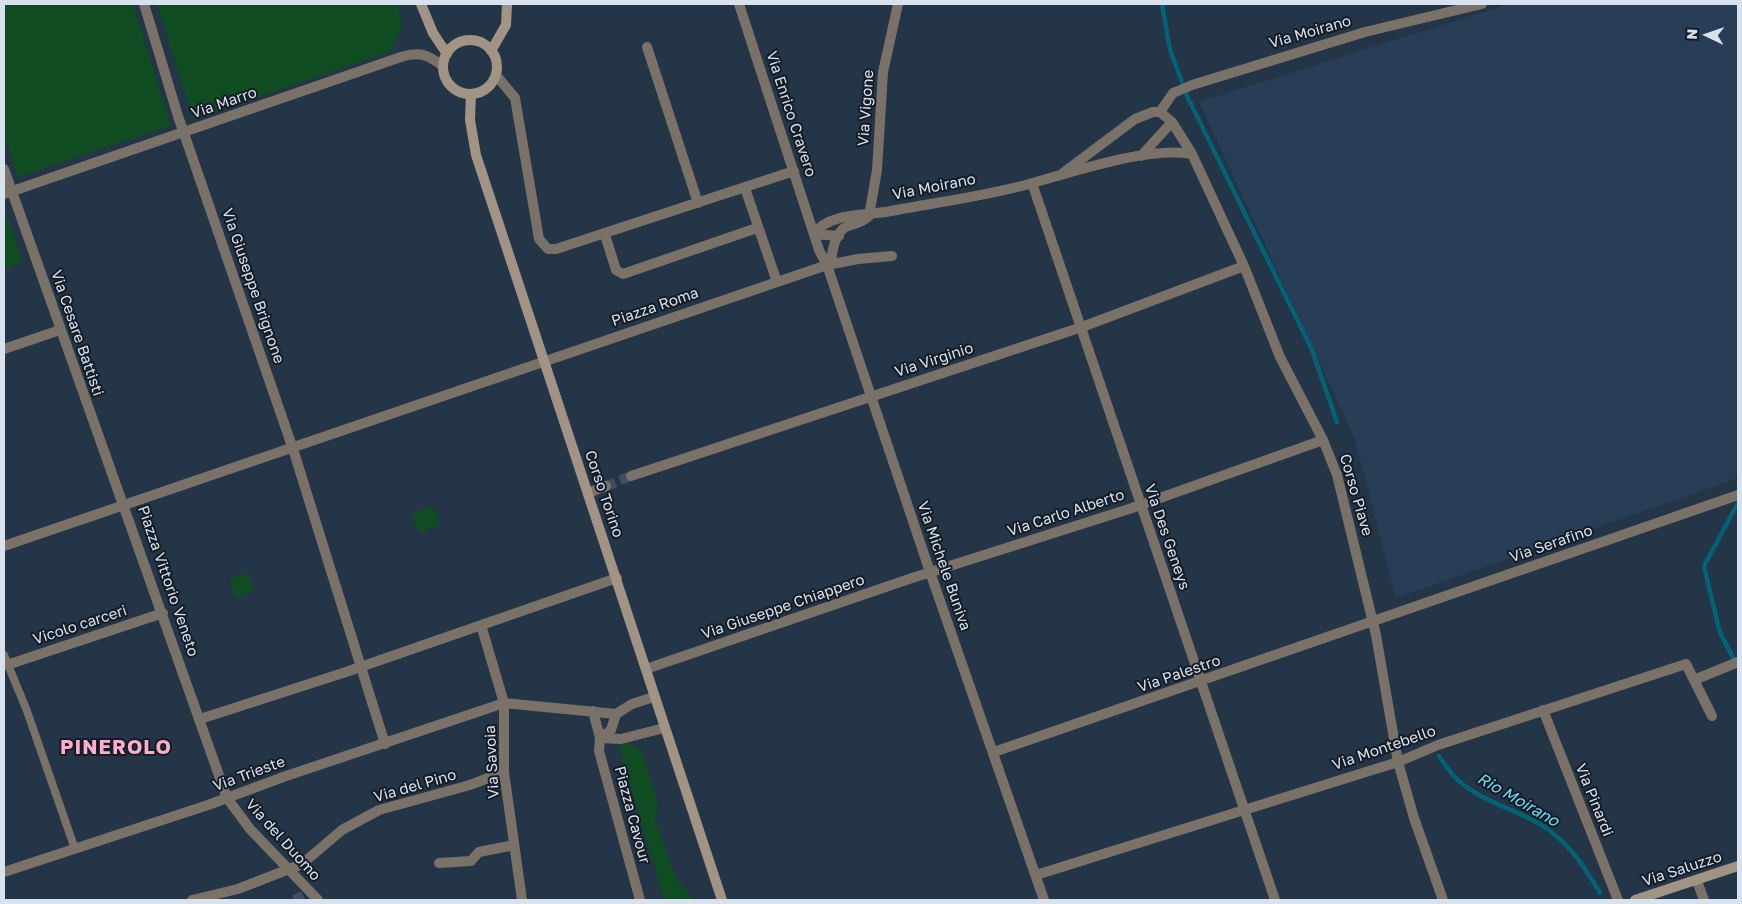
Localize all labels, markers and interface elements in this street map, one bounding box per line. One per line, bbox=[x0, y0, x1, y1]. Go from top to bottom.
north arrow bbox=[1682, 10, 1732, 60]
street label: Via Moirano bbox=[1267, 12, 1353, 52]
text: N bbox=[1683, 28, 1700, 40]
street label: Via Enrico Cravero bbox=[762, 49, 820, 179]
street label: Via Vigone bbox=[854, 69, 878, 147]
street label: Via Marro bbox=[189, 83, 259, 123]
street label: Via Moirano bbox=[891, 170, 977, 204]
street label: Via Giuseppe Brignone bbox=[218, 206, 288, 366]
street label: Via Cesare Battisti bbox=[47, 268, 107, 398]
street label: Piazza Roma bbox=[609, 284, 701, 330]
street label: Via Virginio bbox=[892, 339, 976, 381]
street label: Corso Torino bbox=[581, 448, 627, 540]
street label: Corso Piave bbox=[1336, 452, 1376, 538]
street label: Via Des Geneys bbox=[1141, 482, 1193, 592]
street label: Via Carlo Alberto bbox=[1005, 486, 1127, 540]
street label: Via Michele Buniva bbox=[913, 499, 975, 633]
street label: Piazza Vittorio Veneto bbox=[134, 503, 202, 659]
street label: Via Serafino bbox=[1507, 521, 1595, 567]
street label: Via Giuseppe Chiappero bbox=[699, 571, 867, 643]
street label: Vicolo carceri bbox=[31, 601, 129, 649]
street label: Via Palestro bbox=[1135, 651, 1223, 697]
street label: Via Montebello bbox=[1330, 722, 1438, 774]
street label: Via Savoia bbox=[481, 725, 503, 799]
district label: PINEROLO bbox=[59, 736, 173, 760]
street label: Via Trieste bbox=[210, 753, 288, 795]
street label: Via Pinardi bbox=[1571, 761, 1617, 839]
street label: Piazza Cavour bbox=[610, 764, 654, 866]
street label: Via del Pino bbox=[372, 766, 458, 806]
water label: Rio Moirano bbox=[1474, 769, 1562, 831]
street label: Via del Duomo bbox=[242, 795, 324, 885]
street label: Via Saluzzo bbox=[1640, 848, 1724, 890]

